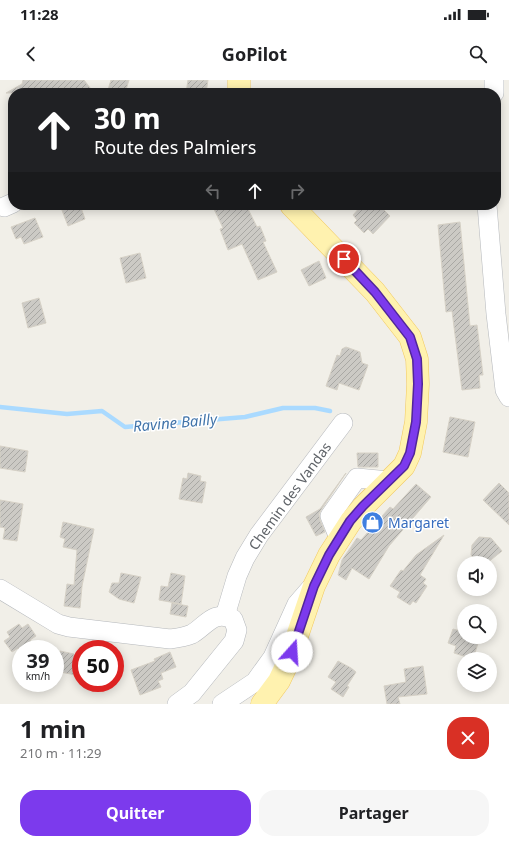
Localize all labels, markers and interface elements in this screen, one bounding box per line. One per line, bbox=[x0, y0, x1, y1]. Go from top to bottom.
text: 11:28 bbox=[20, 4, 59, 24]
text: GoPilot bbox=[222, 42, 287, 66]
icon: back bbox=[20, 43, 42, 65]
icon: search bbox=[467, 43, 489, 65]
text: 30 m bbox=[94, 99, 161, 137]
icon: ahead bbox=[28, 104, 80, 156]
text: Route des Palmiers bbox=[94, 135, 256, 159]
icon: left bbox=[202, 180, 224, 202]
icon: ahead bbox=[244, 180, 266, 202]
icon: right bbox=[286, 180, 308, 202]
pin bbox=[327, 242, 361, 276]
icon: arrive bbox=[333, 248, 355, 270]
water label: Ravine Bailly bbox=[132, 408, 219, 436]
street label: Chemin des Vandas bbox=[244, 438, 335, 553]
shop icon: Margaret bbox=[360, 510, 386, 536]
place label: Margaret bbox=[388, 513, 449, 532]
map controls bbox=[457, 556, 497, 692]
button: sound bbox=[457, 556, 497, 596]
button: search bbox=[457, 604, 497, 644]
position arrow bbox=[271, 631, 313, 673]
speed limit sign: 50 bbox=[72, 640, 124, 692]
text: 39 bbox=[27, 647, 49, 674]
button: layers bbox=[457, 652, 497, 692]
text: km/h bbox=[26, 669, 50, 683]
text: 1 min bbox=[20, 712, 86, 745]
button: close bbox=[447, 717, 489, 759]
text: 210 m · 11:29 bbox=[20, 744, 101, 762]
button: Quitter bbox=[20, 790, 251, 836]
button: Partager bbox=[259, 790, 489, 836]

